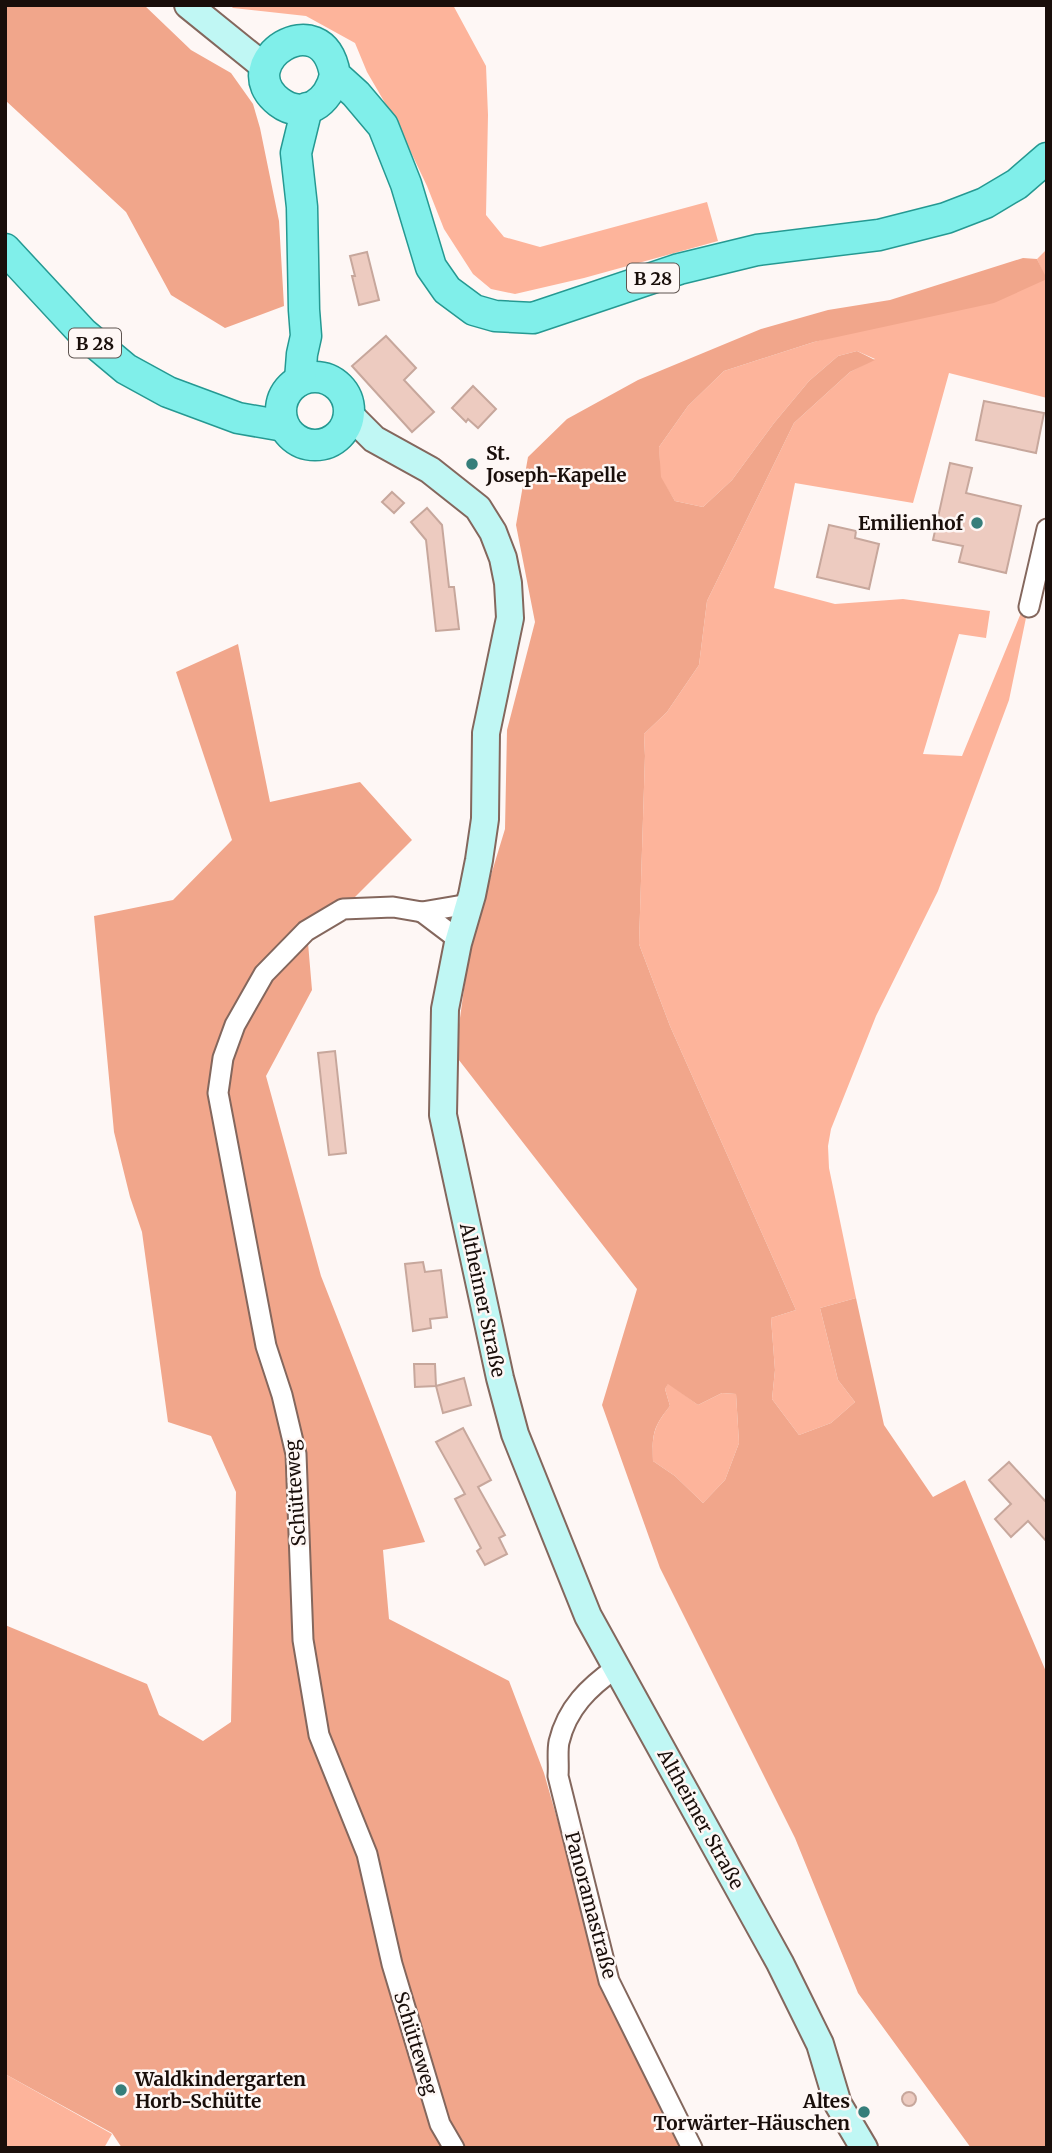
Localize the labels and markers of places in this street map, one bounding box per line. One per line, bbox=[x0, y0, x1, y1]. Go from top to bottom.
place label: St. Joseph-Kapelle bbox=[485, 441, 627, 487]
marker: St. Joseph-Kapelle bbox=[464, 456, 480, 472]
place label: Emilienhof bbox=[858, 511, 964, 535]
marker: Emilienhof bbox=[969, 515, 985, 531]
place label: Waldkindergarten Horb-Schütte bbox=[134, 2067, 306, 2113]
marker: Waldkindergarten Horb-Schütte bbox=[113, 2082, 129, 2098]
place label: Altes Torwärter-Häuschen bbox=[653, 2089, 850, 2135]
marker: Altes Torwärter-Häuschen bbox=[856, 2104, 872, 2120]

